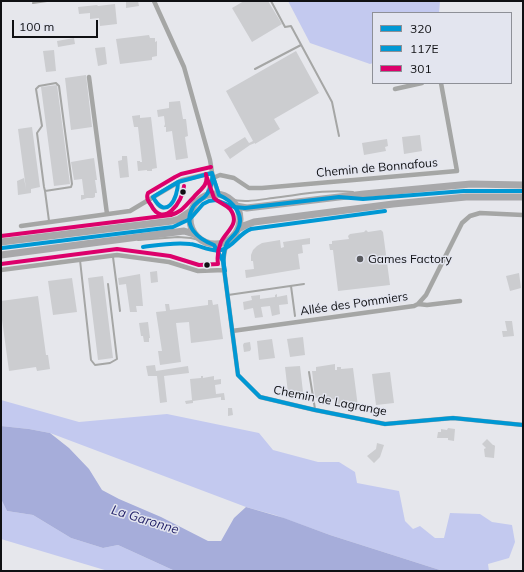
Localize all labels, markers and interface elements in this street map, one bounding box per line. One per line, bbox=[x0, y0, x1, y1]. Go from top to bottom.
scale bar bbox=[14, 12, 100, 38]
legend bbox=[372, 12, 512, 84]
text: 100 m bbox=[19, 19, 54, 34]
text: 320 bbox=[410, 21, 432, 36]
text: 117E bbox=[410, 41, 439, 56]
text: 301 bbox=[410, 61, 432, 76]
street label: Chemin de Bonnafous bbox=[316, 156, 438, 180]
unlabelled marker bbox=[178, 187, 188, 197]
place label: Games Factory bbox=[368, 252, 452, 266]
marker: Games Factory bbox=[355, 254, 365, 264]
unlabelled marker bbox=[202, 260, 212, 270]
street label: Allée des Pommiers bbox=[299, 289, 409, 319]
street label: Chemin de Lagrange bbox=[272, 383, 388, 419]
water label: La Garonne bbox=[109, 502, 181, 538]

